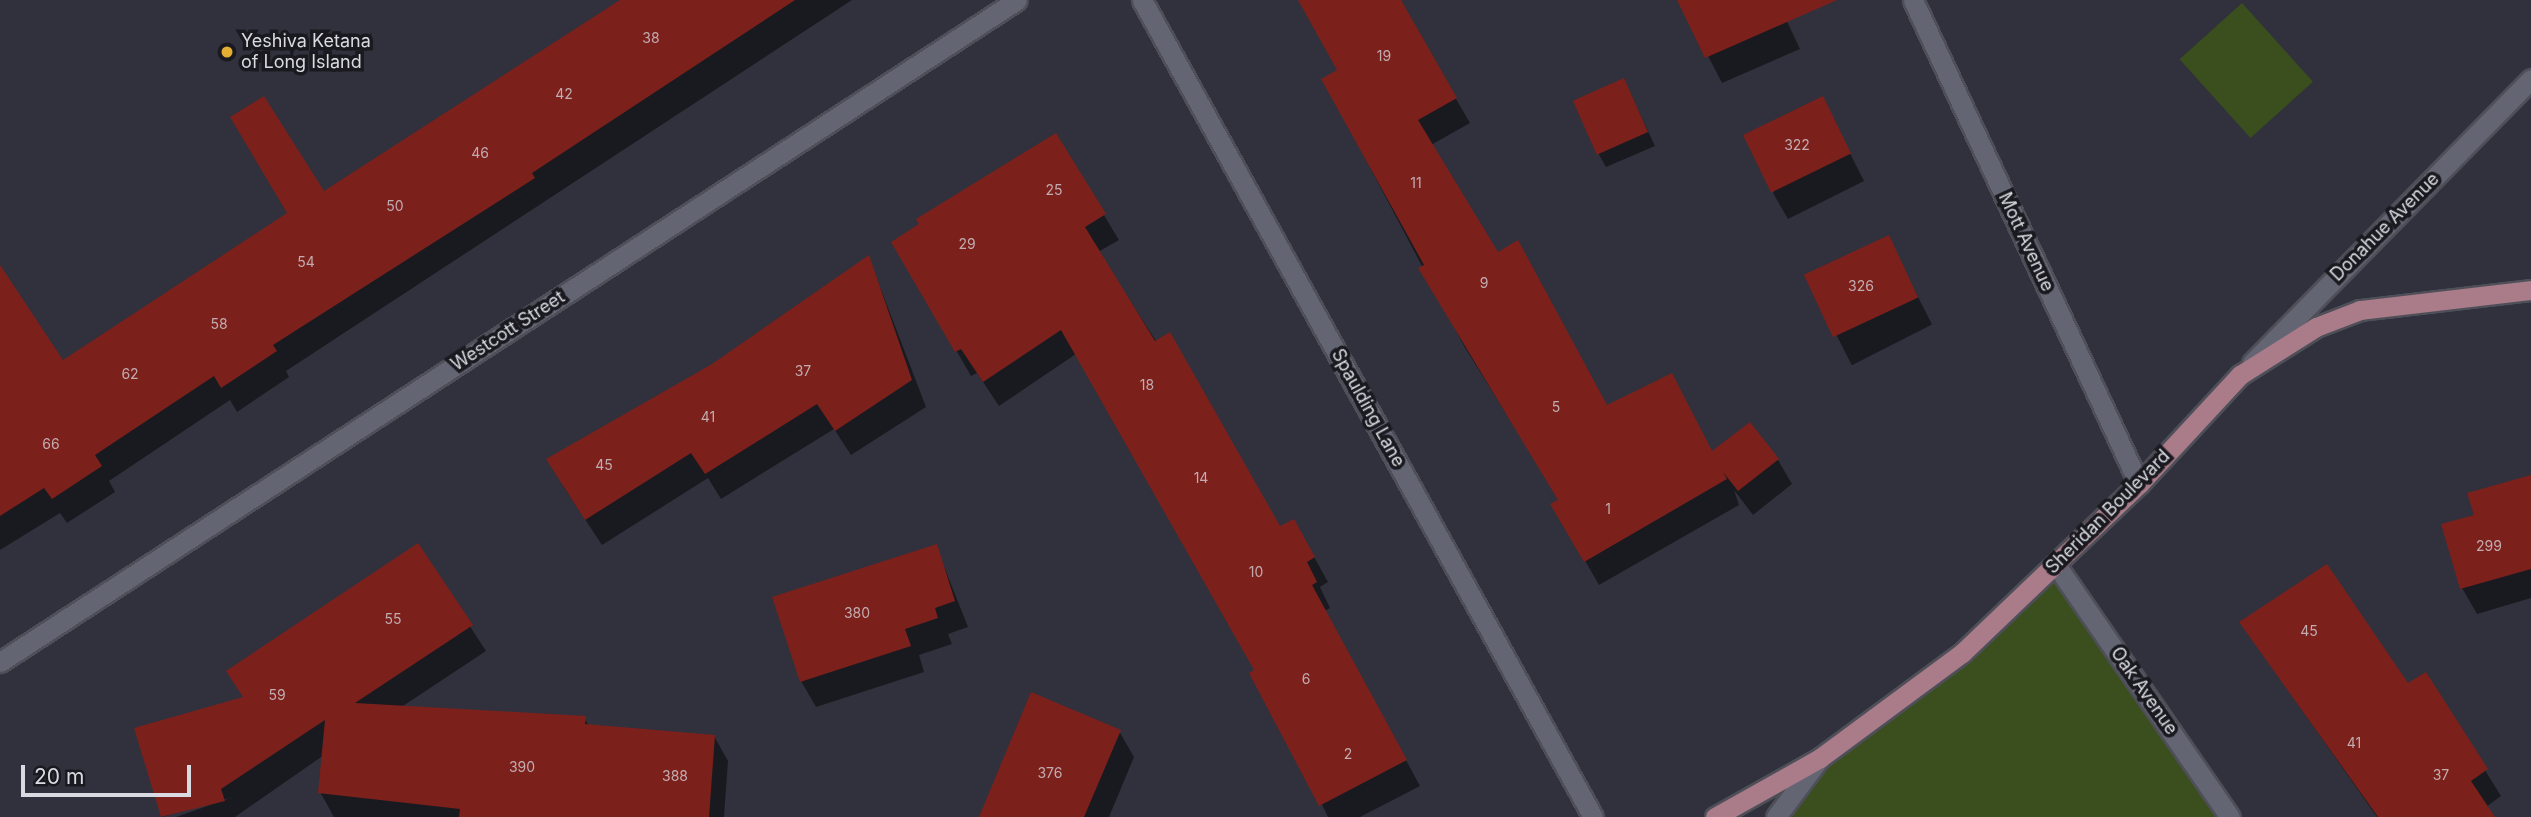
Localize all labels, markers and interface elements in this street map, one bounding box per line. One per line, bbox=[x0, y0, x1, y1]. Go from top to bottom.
house number: 38 bbox=[642, 30, 660, 46]
place label: Yeshiva Ketana of Long Island bbox=[241, 31, 371, 74]
marker: Yeshiva Ketana of Long Island bbox=[219, 44, 235, 60]
house number: 19 bbox=[1377, 48, 1391, 64]
house number: 42 bbox=[555, 86, 573, 102]
house number: 322 bbox=[1784, 137, 1810, 153]
house number: 46 bbox=[471, 145, 489, 161]
street label: Donahue Avenue bbox=[2326, 168, 2444, 286]
house number: 11 bbox=[1410, 175, 1422, 191]
house number: 25 bbox=[1045, 182, 1063, 198]
street label: Mott Avenue bbox=[1994, 189, 2058, 295]
house number: 50 bbox=[386, 198, 404, 214]
house number: 29 bbox=[958, 236, 976, 252]
house number: 54 bbox=[297, 254, 315, 270]
house number: 9 bbox=[1480, 275, 1488, 291]
house number: 326 bbox=[1848, 278, 1874, 294]
street label: Westcott Street bbox=[447, 286, 569, 376]
house number: 58 bbox=[210, 316, 228, 332]
street label: Spaulding Lane bbox=[1327, 345, 1409, 471]
house number: 37 bbox=[795, 363, 811, 379]
house number: 62 bbox=[121, 366, 139, 382]
house number: 18 bbox=[1140, 377, 1154, 393]
house number: 5 bbox=[1552, 399, 1560, 415]
house number: 41 bbox=[701, 409, 715, 425]
house number: 66 bbox=[42, 436, 60, 452]
street label: Sheridan Boulevard bbox=[2042, 446, 2174, 578]
house number: 45 bbox=[595, 457, 613, 473]
house number: 14 bbox=[1194, 470, 1208, 486]
house number: 1 bbox=[1605, 501, 1611, 517]
house number: 299 bbox=[2476, 538, 2502, 554]
house number: 10 bbox=[1249, 564, 1263, 580]
house number: 380 bbox=[844, 605, 870, 621]
house number: 55 bbox=[384, 611, 402, 627]
house number: 45 bbox=[2300, 623, 2318, 639]
street label: Oak Avenue bbox=[2106, 643, 2182, 739]
house number: 6 bbox=[1302, 671, 1310, 687]
house number: 59 bbox=[268, 687, 286, 703]
house number: 41 bbox=[2347, 735, 2361, 751]
house number: 2 bbox=[1344, 746, 1352, 762]
scale bar bbox=[24, 750, 194, 794]
house number: 390 bbox=[509, 759, 535, 775]
text: 20 m bbox=[34, 764, 84, 789]
house number: 376 bbox=[1037, 765, 1063, 781]
house number: 37 bbox=[2433, 767, 2449, 783]
house number: 388 bbox=[662, 768, 688, 784]

